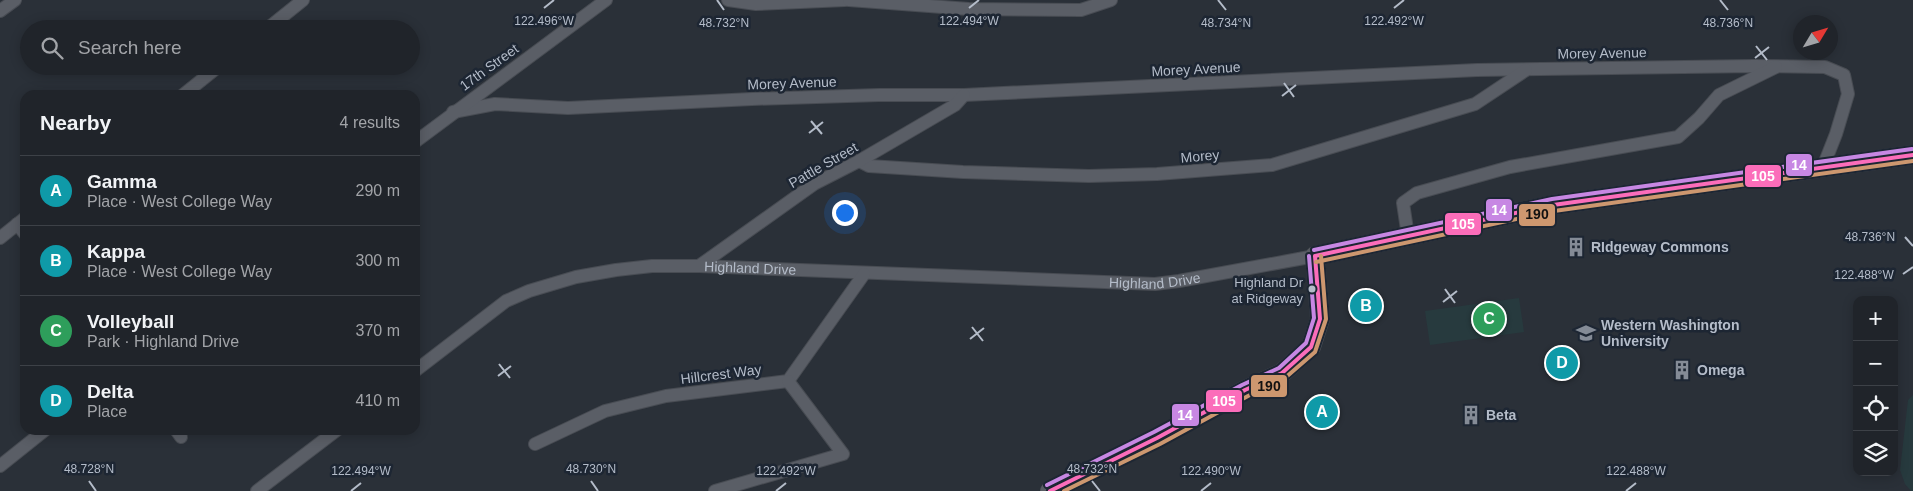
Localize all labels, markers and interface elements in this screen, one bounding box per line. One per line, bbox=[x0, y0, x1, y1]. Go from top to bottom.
text: 122.496°W bbox=[514, 14, 574, 28]
text: 122.494°W bbox=[939, 14, 999, 28]
text: 122.492°W bbox=[1364, 14, 1424, 28]
north arrow bbox=[1793, 15, 1838, 60]
text: 48.732°N bbox=[699, 16, 749, 30]
text: 48.734°N bbox=[1201, 16, 1251, 30]
text: 48.736°N bbox=[1703, 16, 1753, 30]
search box bbox=[20, 20, 420, 75]
icon: search bbox=[38, 34, 66, 62]
text: Search here bbox=[78, 37, 182, 58]
street label: 17th Street bbox=[457, 40, 521, 94]
street label: Morey Avenue bbox=[1557, 44, 1647, 62]
street label: Morey Avenue bbox=[1151, 59, 1241, 79]
street label: Morey Avenue bbox=[747, 73, 837, 93]
text: Nearby bbox=[40, 111, 111, 134]
text: 4 results bbox=[340, 114, 400, 131]
street label: Pattle Street bbox=[786, 139, 860, 191]
street label: Morey bbox=[1180, 146, 1220, 166]
line badge: 14 bbox=[1785, 153, 1813, 177]
text: 14 bbox=[1791, 157, 1807, 173]
line badge: 105 bbox=[1744, 164, 1782, 188]
text: 105 bbox=[1751, 168, 1775, 184]
text: Gamma bbox=[87, 171, 157, 192]
text: A bbox=[50, 182, 62, 199]
text: 290 m bbox=[356, 182, 400, 199]
text: Place · West College Way bbox=[87, 193, 272, 210]
line badge: 14 bbox=[1485, 198, 1513, 222]
your location bbox=[832, 200, 858, 226]
text: 14 bbox=[1491, 202, 1507, 218]
line badge: 190 bbox=[1518, 203, 1556, 227]
text: 190 bbox=[1525, 206, 1549, 222]
line badge: 105 bbox=[1444, 212, 1482, 236]
text: 105 bbox=[1451, 216, 1475, 232]
text: 48.736°N bbox=[1845, 230, 1895, 244]
building icon: RIdgeway Commons bbox=[1565, 236, 1587, 258]
place label: RIdgeway Commons bbox=[1591, 239, 1729, 255]
text: Kappa bbox=[87, 241, 145, 262]
text: B bbox=[50, 252, 62, 269]
text: 300 m bbox=[356, 252, 400, 269]
street label: Highland Drive bbox=[704, 258, 797, 278]
text: Place · West College Way bbox=[87, 263, 272, 280]
text: 122.488°W bbox=[1834, 268, 1894, 282]
street label: Highland Drive bbox=[1109, 269, 1202, 292]
place label: Highland Dr at Ridgeway bbox=[1231, 275, 1304, 306]
marker: Highland Dr at Ridgeway bbox=[1307, 284, 1317, 294]
pin: B bbox=[1350, 287, 1382, 325]
map controls bbox=[1853, 296, 1898, 476]
button: + bbox=[1853, 296, 1898, 341]
pin: C bbox=[1473, 300, 1505, 338]
text: Volleyball bbox=[87, 311, 174, 332]
place label: Western Washington University bbox=[1601, 317, 1739, 349]
text: C bbox=[50, 322, 62, 339]
text: 370 m bbox=[356, 322, 400, 339]
school or university icon: Western Washington University bbox=[1575, 322, 1597, 344]
text: Park · Highland Drive bbox=[87, 333, 239, 350]
button: − bbox=[1853, 341, 1898, 386]
pin: D bbox=[1546, 344, 1578, 382]
building icon: Omega bbox=[1671, 359, 1693, 381]
street label: Hillcrest Way bbox=[680, 361, 762, 387]
place label: Omega bbox=[1697, 362, 1745, 378]
line badge: 190 bbox=[1250, 374, 1288, 398]
text: 190 bbox=[1257, 378, 1281, 394]
text: Delta bbox=[87, 381, 133, 402]
button: locate bbox=[1853, 386, 1898, 431]
line badge: 105 bbox=[1205, 389, 1243, 413]
text: D bbox=[50, 392, 62, 409]
text: 410 m bbox=[356, 392, 400, 409]
text: 105 bbox=[1212, 393, 1236, 409]
pin: A bbox=[1306, 393, 1338, 431]
text: Place bbox=[87, 403, 127, 420]
line badge: 14 bbox=[1171, 403, 1200, 427]
building icon: Beta bbox=[1460, 404, 1482, 426]
text: 14 bbox=[1177, 407, 1193, 423]
place label: Beta bbox=[1486, 407, 1517, 423]
button: layers bbox=[1853, 431, 1898, 476]
text: 48.728°N bbox=[64, 462, 114, 476]
text: 48.730°N bbox=[566, 462, 616, 476]
text: 48.732°N bbox=[1067, 462, 1117, 476]
text: 122.494°W bbox=[331, 464, 391, 478]
text: 122.492°W bbox=[756, 464, 816, 478]
text: 122.490°W bbox=[1181, 464, 1241, 478]
text: 122.488°W bbox=[1606, 464, 1666, 478]

